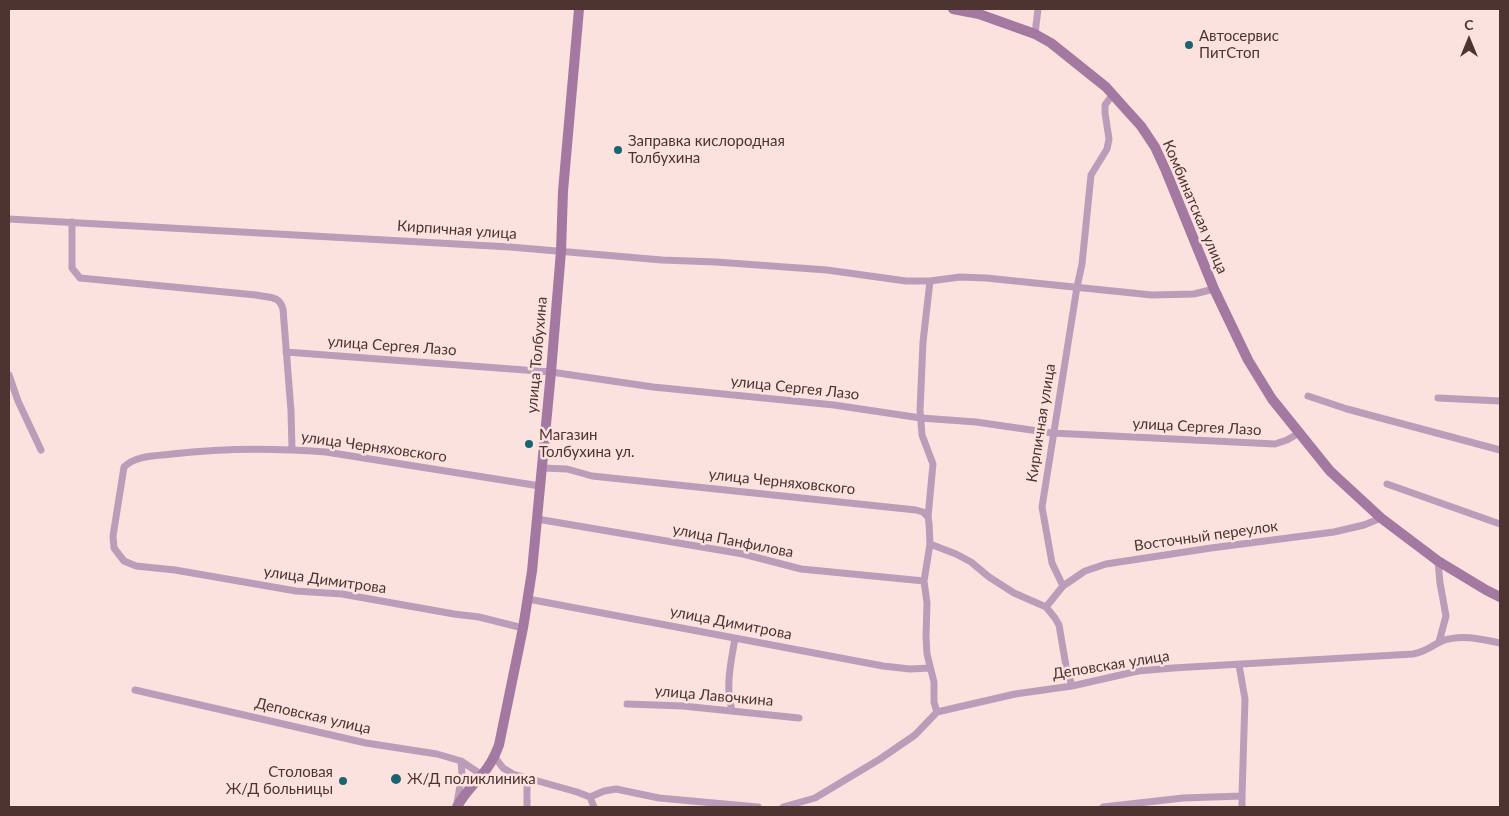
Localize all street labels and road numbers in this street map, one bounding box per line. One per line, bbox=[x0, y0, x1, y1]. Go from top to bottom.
street label: Комбинатская улица bbox=[1159, 137, 1231, 277]
street label: Кирпичная улица bbox=[397, 217, 517, 243]
street label: улица Толбухина bbox=[523, 296, 551, 414]
street label: улица Сергея Лазо bbox=[327, 333, 457, 359]
street label: Кирпичная улица bbox=[1023, 362, 1059, 484]
street label: улица Сергея Лазо bbox=[730, 372, 860, 404]
street label: улица Сергея Лазо bbox=[1132, 415, 1262, 439]
street label: улица Черняховского bbox=[300, 428, 448, 466]
street label: улица Черняховского bbox=[708, 465, 856, 499]
street label: Восточный переулок bbox=[1133, 517, 1279, 555]
street label: улица Панфилова bbox=[671, 520, 795, 562]
street label: улица Димитрова bbox=[263, 562, 387, 598]
street label: улица Димитрова bbox=[669, 602, 793, 644]
street label: Деповская улица bbox=[1051, 647, 1171, 683]
street label: улица Лавочкина bbox=[654, 682, 774, 710]
street label: Деповская улица bbox=[253, 694, 373, 738]

